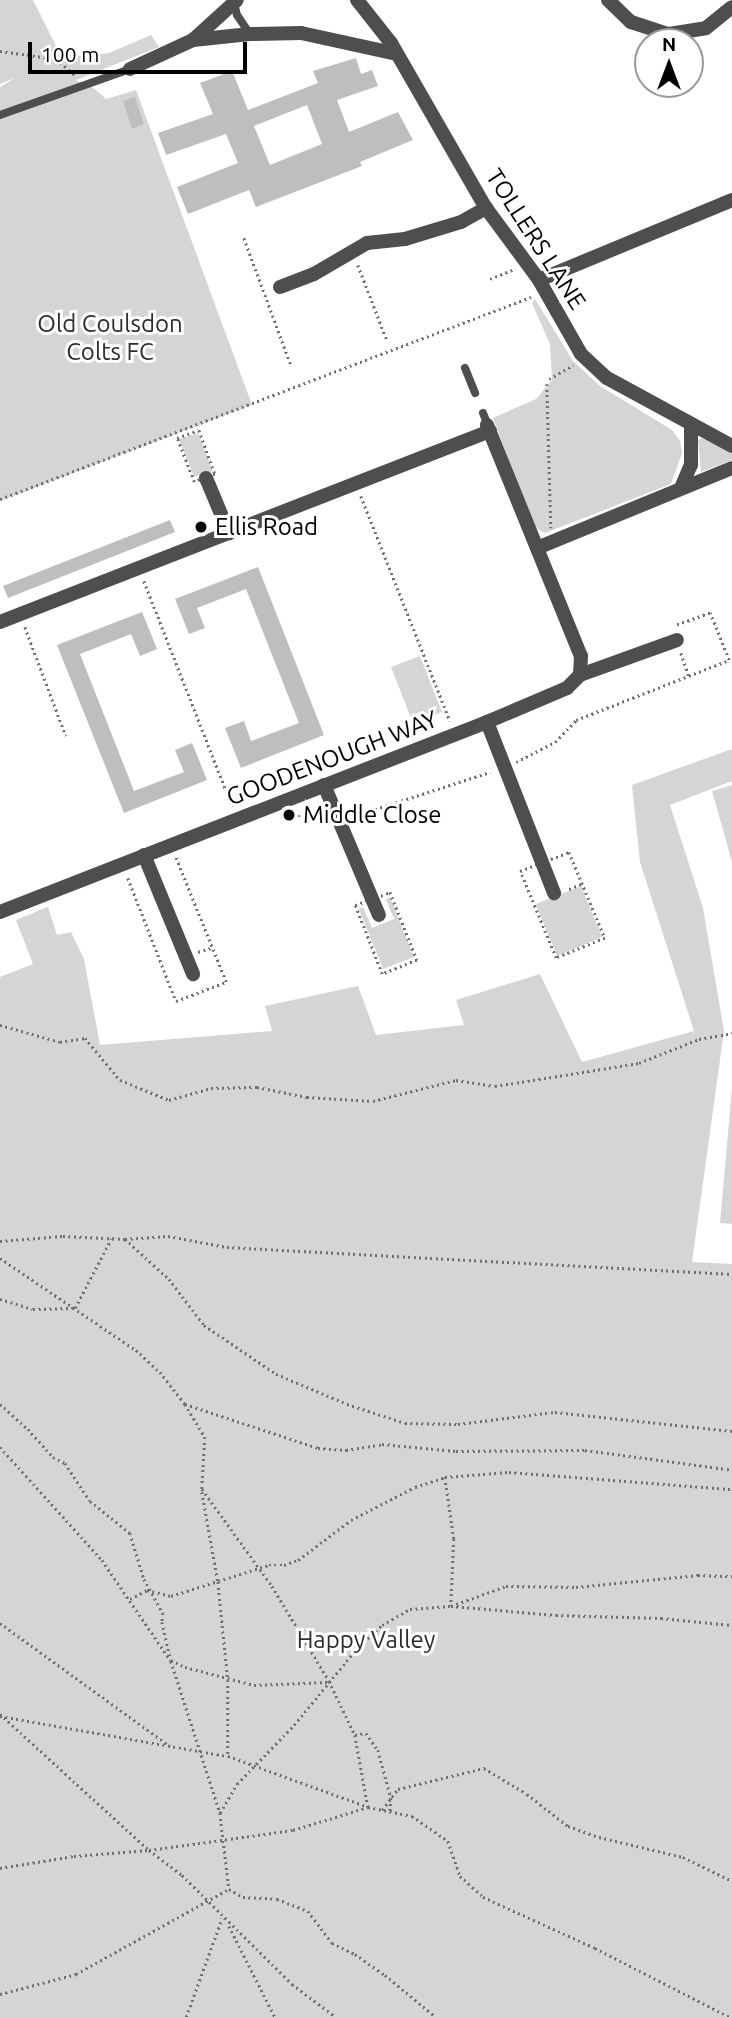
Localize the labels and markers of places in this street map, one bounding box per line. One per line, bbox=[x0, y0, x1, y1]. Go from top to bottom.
place label: Ellis Road bbox=[215, 513, 318, 541]
marker: Ellis Road bbox=[193, 519, 209, 535]
place label: Middle Close bbox=[303, 801, 442, 829]
marker: Middle Close bbox=[281, 807, 297, 823]

